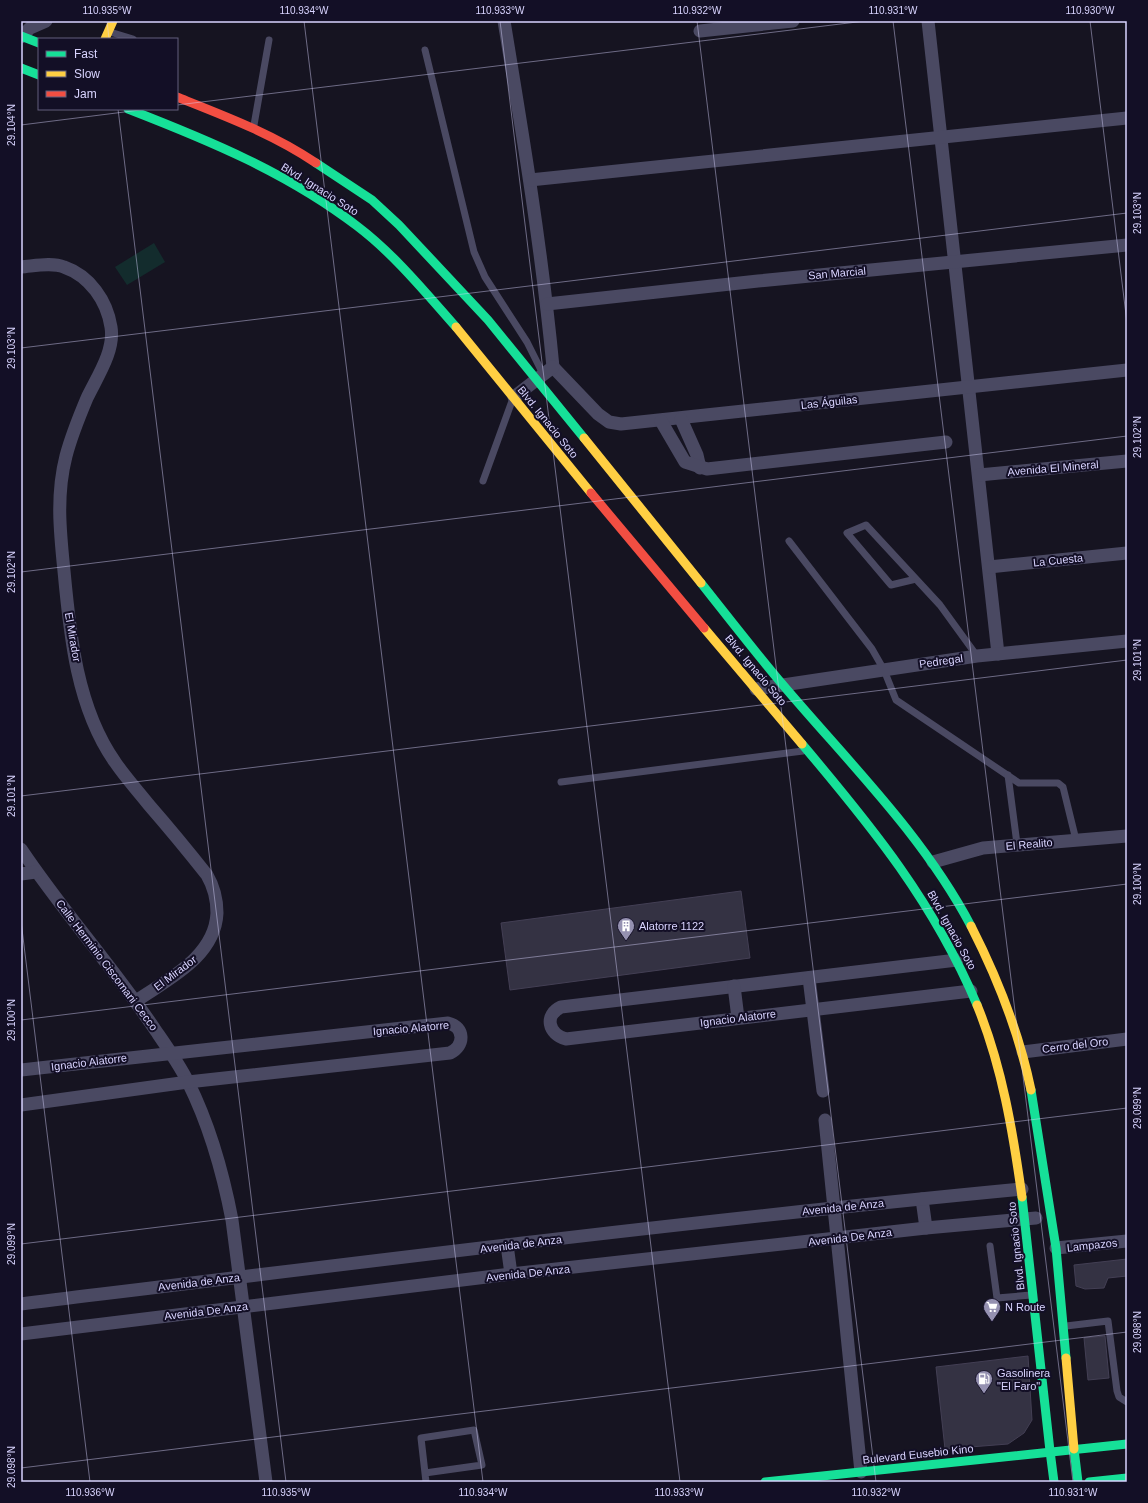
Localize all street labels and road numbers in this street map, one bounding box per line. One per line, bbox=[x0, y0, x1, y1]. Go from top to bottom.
street label: Blvd. Ignacio Soto bbox=[279, 160, 361, 218]
street label: San Marcial bbox=[808, 264, 866, 282]
street label: Blvd. Ignacio Soto bbox=[515, 384, 581, 460]
street label: Las Águilas bbox=[800, 393, 858, 411]
street label: Avenida El Mineral bbox=[1007, 458, 1099, 478]
street label: La Cuesta bbox=[1032, 551, 1084, 569]
street label: El Mirador bbox=[63, 611, 83, 663]
street label: Blvd. Ignacio Soto bbox=[723, 632, 789, 708]
street label: Pedregal bbox=[918, 652, 964, 670]
street label: El Realito bbox=[1005, 836, 1053, 852]
street label: Blvd. Ignacio Soto bbox=[925, 888, 979, 972]
street label: Calle Herminio Ciscomani Cecco bbox=[54, 897, 160, 1033]
street label: El Mirador bbox=[151, 953, 199, 993]
street label: Ignacio Alatorre bbox=[699, 1007, 777, 1029]
street label: Ignacio Alatorre bbox=[372, 1019, 450, 1037]
street label: Cerro del Oro bbox=[1041, 1035, 1109, 1055]
street label: Ignacio Alatorre bbox=[50, 1051, 128, 1073]
street label: Avenida de Anza bbox=[801, 1197, 885, 1217]
street label: Blvd. Ignacio Soto bbox=[1005, 1201, 1027, 1291]
street label: Avenida De Anza bbox=[807, 1226, 893, 1248]
street label: Avenida de Anza bbox=[479, 1233, 563, 1255]
street label: Lampazos bbox=[1066, 1236, 1118, 1254]
street label: Avenida De Anza bbox=[486, 1263, 571, 1283]
street label: Avenida de Anza bbox=[157, 1271, 241, 1293]
street label: Avenida De Anza bbox=[163, 1300, 249, 1322]
street label: Bulevard Eusebio Kino bbox=[862, 1442, 974, 1466]

